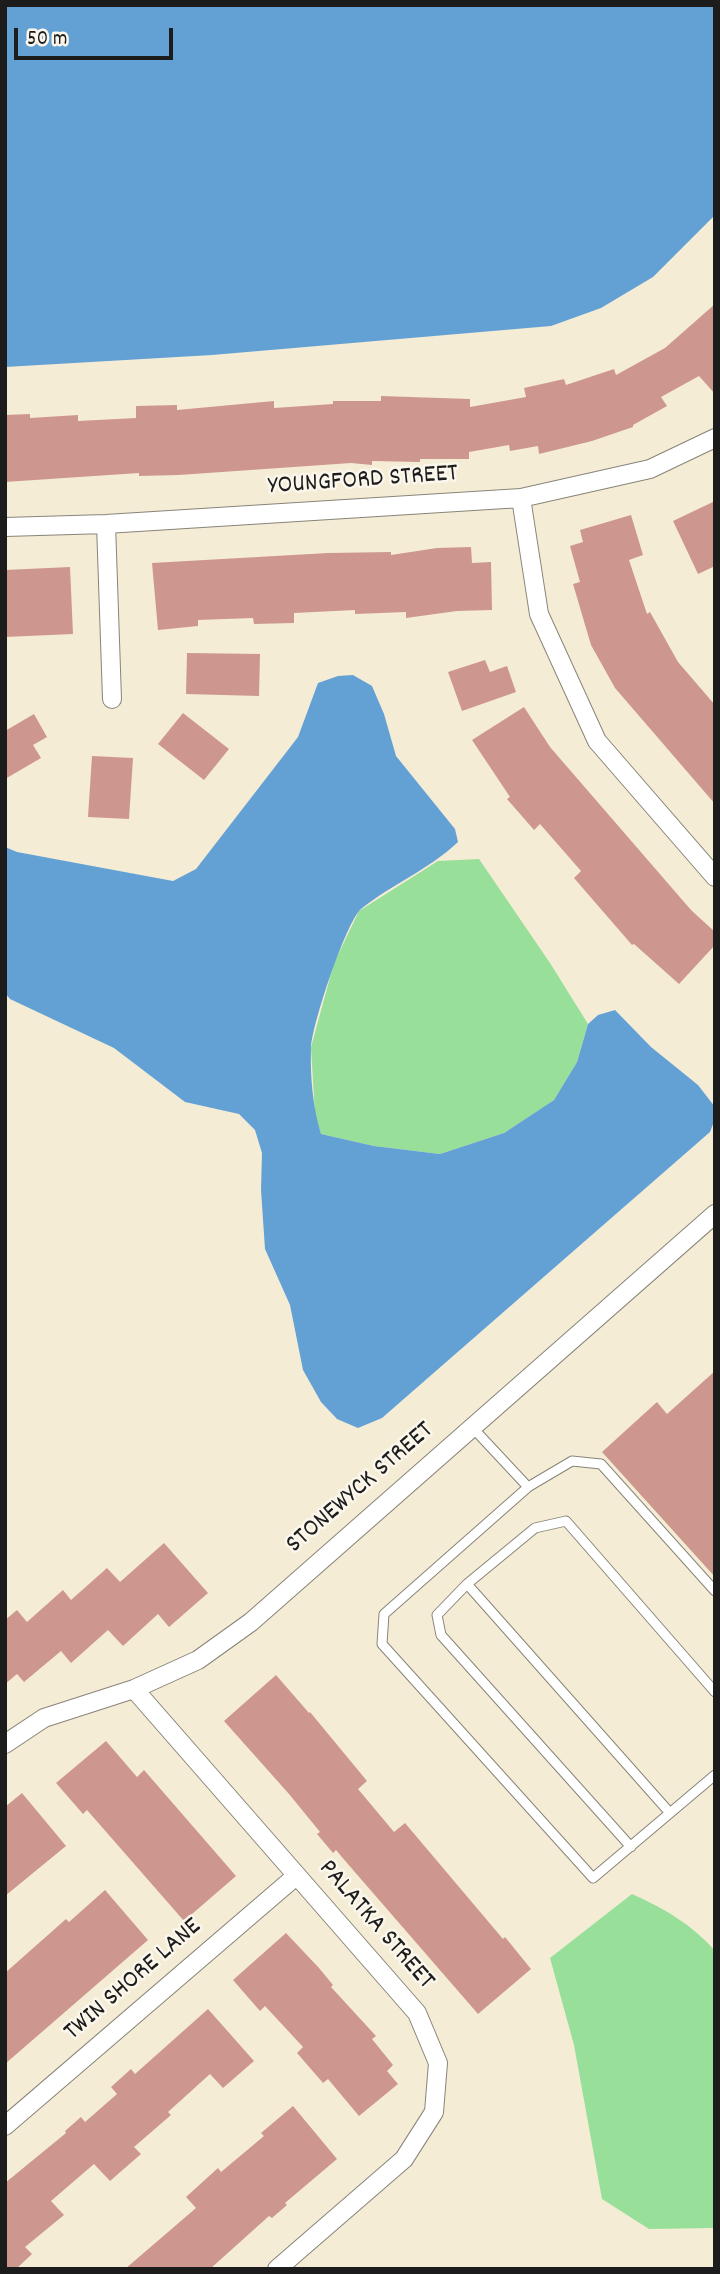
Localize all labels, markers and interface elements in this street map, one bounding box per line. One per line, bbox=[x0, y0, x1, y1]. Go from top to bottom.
scale bar bbox=[18, 14, 177, 58]
text: 50 m bbox=[27, 25, 67, 55]
street label: YOUNGFORD STREET bbox=[267, 460, 459, 504]
street label: STONEWYCK STREET bbox=[281, 1416, 441, 1562]
street label: PALATKA STREET bbox=[310, 1855, 440, 1997]
street label: TWIN SHORE LANE bbox=[59, 1913, 209, 2049]

